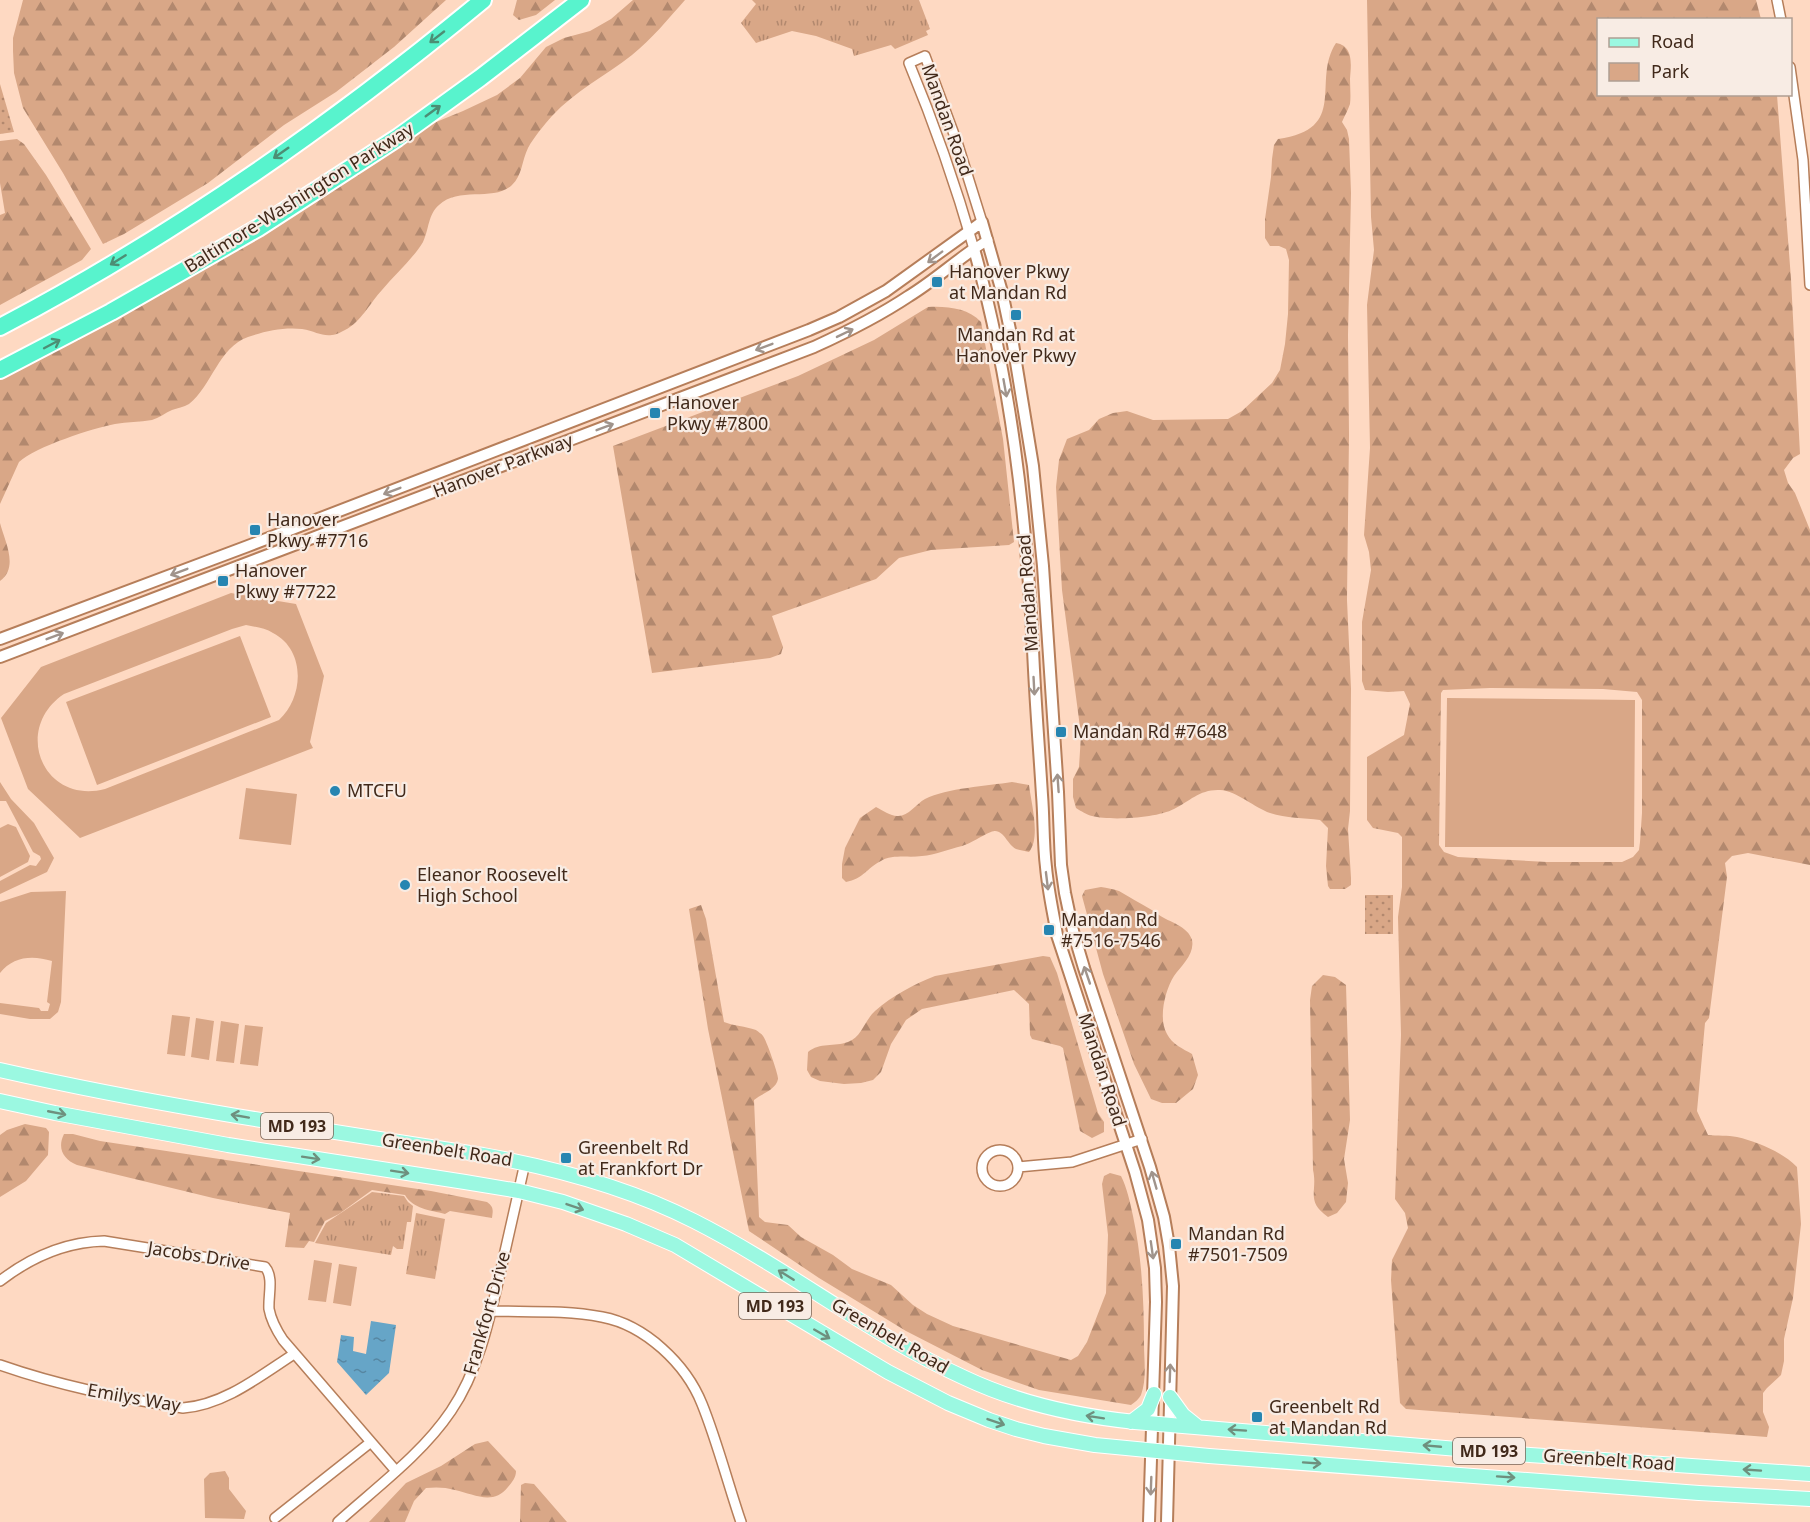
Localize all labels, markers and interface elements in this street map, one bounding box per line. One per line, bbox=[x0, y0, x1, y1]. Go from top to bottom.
legend bbox=[1597, 18, 1792, 96]
text: Road bbox=[1651, 29, 1694, 53]
one-way arrow bbox=[430, 30, 446, 43]
text: Park bbox=[1651, 59, 1689, 83]
street label: Mandan Road bbox=[917, 60, 979, 179]
one-way arrow bbox=[425, 105, 441, 118]
street label: Baltimore-Washington Parkway bbox=[179, 116, 418, 278]
one-way arrow bbox=[273, 147, 289, 160]
one-way arrow bbox=[928, 250, 944, 263]
one-way arrow bbox=[109, 253, 126, 266]
place label: Hanover Pkwy at Mandan Rd bbox=[949, 259, 1070, 304]
marker: Hanover Pkwy at Mandan Rd bbox=[930, 275, 944, 289]
marker: Mandan Rd at Hanover Pkwy bbox=[1009, 308, 1023, 322]
place label: Mandan Rd at Hanover Pkwy bbox=[956, 322, 1077, 367]
one-way arrow bbox=[836, 326, 854, 338]
one-way arrow bbox=[43, 338, 60, 350]
one-way arrow bbox=[755, 343, 774, 354]
one-way arrow bbox=[1000, 378, 1011, 397]
place label: Hanover Pkwy #7800 bbox=[667, 390, 768, 435]
marker: Hanover Pkwy #7800 bbox=[648, 406, 662, 420]
one-way arrow bbox=[595, 420, 614, 431]
street label: Hanover Parkway bbox=[429, 427, 577, 503]
one-way arrow bbox=[383, 486, 401, 497]
place label: Hanover Pkwy #7716 bbox=[267, 507, 368, 552]
marker: Hanover Pkwy #7716 bbox=[248, 523, 262, 537]
street label: Mandan Road bbox=[1011, 533, 1043, 653]
place label: Hanover Pkwy #7722 bbox=[235, 558, 336, 603]
one-way arrow bbox=[170, 567, 188, 578]
marker: Hanover Pkwy #7722 bbox=[216, 574, 230, 588]
one-way arrow bbox=[45, 629, 63, 640]
one-way arrow bbox=[1029, 676, 1040, 696]
place label: Mandan Rd #7648 bbox=[1073, 719, 1227, 743]
marker: Mandan Rd #7648 bbox=[1054, 725, 1068, 739]
one-way arrow bbox=[1052, 773, 1063, 793]
place label: MTCFU bbox=[347, 778, 407, 802]
marker: MTCFU bbox=[328, 784, 342, 798]
place label: Eleanor Roosevelt High School bbox=[417, 862, 568, 907]
one-way arrow bbox=[1042, 871, 1053, 890]
marker: Eleanor Roosevelt High School bbox=[398, 878, 412, 892]
place label: Mandan Rd #7516-7546 bbox=[1061, 907, 1161, 952]
marker: Mandan Rd #7516-7546 bbox=[1042, 923, 1056, 937]
one-way arrow bbox=[1080, 966, 1091, 984]
street label: Mandan Road bbox=[1073, 1010, 1133, 1129]
one-way arrow bbox=[47, 1108, 66, 1119]
one-way arrow bbox=[230, 1111, 250, 1122]
road number: MD 193 bbox=[261, 1113, 333, 1139]
street label: Greenbelt Road bbox=[380, 1127, 514, 1171]
place label: Greenbelt Rd at Frankfort Dr bbox=[578, 1135, 703, 1180]
marker: Greenbelt Rd at Frankfort Dr bbox=[559, 1151, 573, 1165]
one-way arrow bbox=[301, 1153, 321, 1164]
one-way arrow bbox=[390, 1167, 410, 1178]
one-way arrow bbox=[1148, 1171, 1159, 1190]
one-way arrow bbox=[565, 1202, 584, 1213]
place label: Mandan Rd #7501-7509 bbox=[1188, 1221, 1288, 1266]
street label: Jacobs Drive bbox=[144, 1235, 252, 1275]
marker: Mandan Rd #7501-7509 bbox=[1169, 1237, 1183, 1251]
one-way arrow bbox=[1147, 1239, 1158, 1259]
street label: Frankfort Drive bbox=[457, 1248, 515, 1377]
one-way arrow bbox=[778, 1269, 795, 1282]
street label: Greenbelt Road bbox=[827, 1292, 954, 1379]
road number: MD 193 bbox=[739, 1293, 811, 1319]
one-way arrow bbox=[813, 1328, 830, 1340]
one-way arrow bbox=[1164, 1363, 1176, 1383]
street label: Emilys Way bbox=[86, 1377, 183, 1417]
place label: Greenbelt Rd at Mandan Rd bbox=[1269, 1394, 1387, 1439]
marker: Greenbelt Rd at Mandan Rd bbox=[1250, 1410, 1264, 1424]
one-way arrow bbox=[1085, 1412, 1105, 1423]
one-way arrow bbox=[986, 1418, 1005, 1429]
one-way arrow bbox=[1228, 1424, 1248, 1435]
road number: MD 193 bbox=[1453, 1438, 1525, 1464]
one-way arrow bbox=[1422, 1440, 1442, 1451]
street label: Greenbelt Road bbox=[1542, 1442, 1676, 1476]
one-way arrow bbox=[1301, 1458, 1321, 1469]
one-way arrow bbox=[1742, 1465, 1762, 1476]
one-way arrow bbox=[1496, 1472, 1516, 1483]
one-way arrow bbox=[1145, 1476, 1156, 1496]

